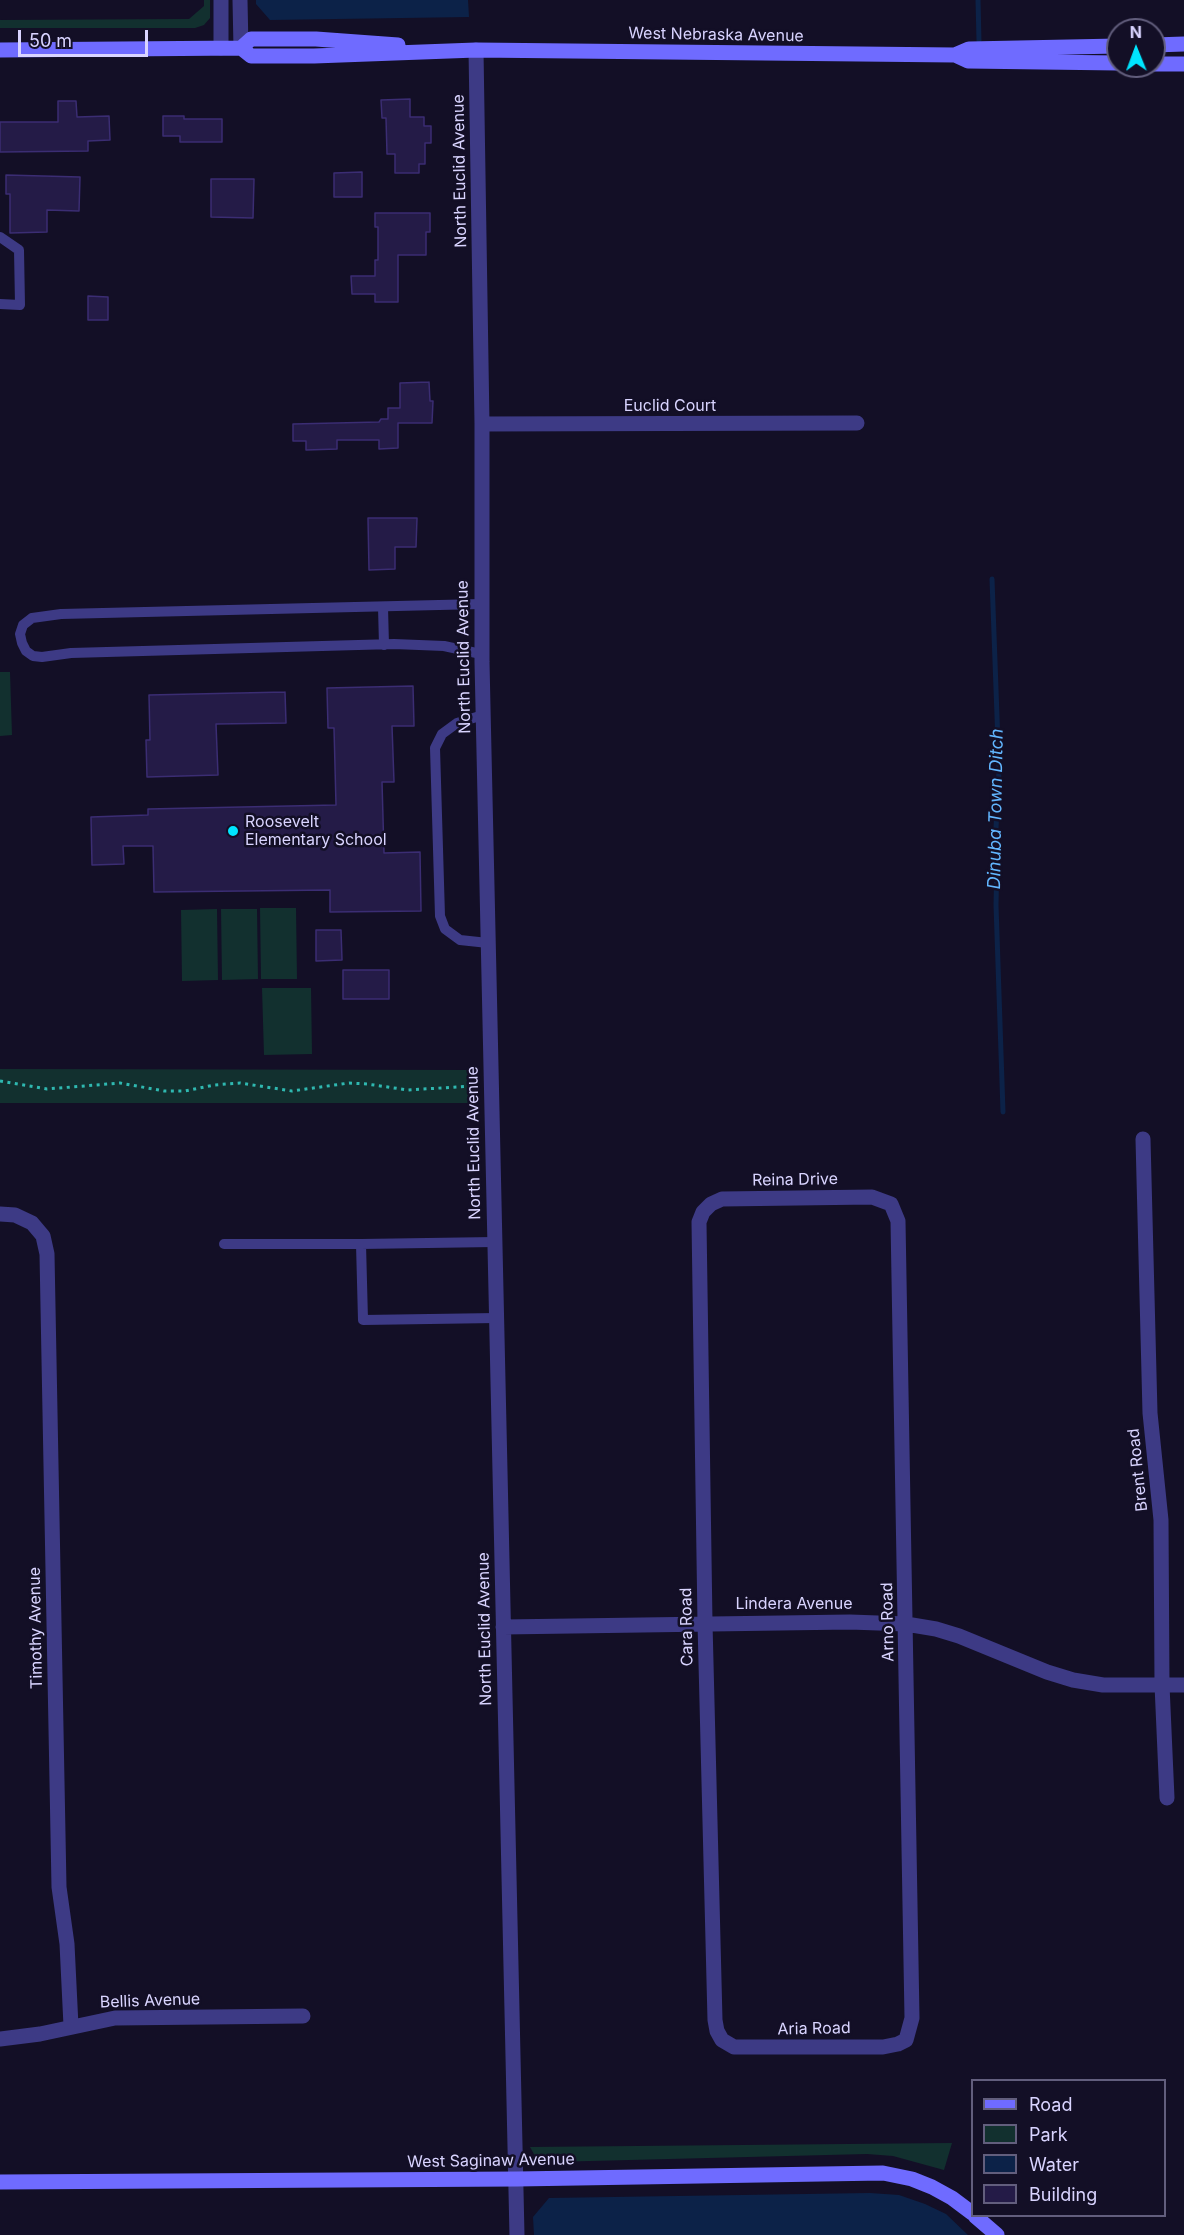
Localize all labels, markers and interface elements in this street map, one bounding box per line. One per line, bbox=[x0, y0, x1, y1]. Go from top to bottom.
scale bar bbox=[21, 18, 152, 56]
north arrow bbox=[1106, 18, 1166, 78]
text: N bbox=[1129, 22, 1142, 42]
street label: West Nebraska Avenue bbox=[628, 24, 804, 46]
text: 50 m bbox=[29, 30, 72, 51]
street label: North Euclid Avenue bbox=[449, 94, 471, 248]
street label: Euclid Court bbox=[624, 396, 716, 416]
street label: North Euclid Avenue bbox=[453, 580, 475, 734]
water label: Dinuba Town Ditch bbox=[984, 728, 1008, 890]
place label: Roosevelt Elementary School bbox=[245, 812, 387, 850]
marker: Roosevelt Elementary School bbox=[226, 824, 240, 838]
street label: North Euclid Avenue bbox=[463, 1066, 485, 1220]
street label: Reina Drive bbox=[752, 1170, 838, 1190]
street label: Brent Road bbox=[1124, 1428, 1152, 1512]
street label: North Euclid Avenue bbox=[474, 1552, 496, 1706]
street label: Timothy Avenue bbox=[25, 1567, 47, 1689]
street label: Arno Road bbox=[878, 1582, 898, 1662]
street label: Cara Road bbox=[677, 1587, 697, 1667]
street label: Lindera Avenue bbox=[735, 1594, 853, 1614]
street label: Bellis Avenue bbox=[99, 1990, 201, 2012]
street label: Aria Road bbox=[777, 2019, 851, 2039]
legend bbox=[971, 2079, 1166, 2217]
text: Road bbox=[1029, 2094, 1072, 2115]
text: Park bbox=[1029, 2124, 1068, 2145]
street label: West Saginaw Avenue bbox=[407, 2150, 575, 2172]
text: Water bbox=[1029, 2154, 1079, 2175]
text: Building bbox=[1029, 2184, 1097, 2205]

